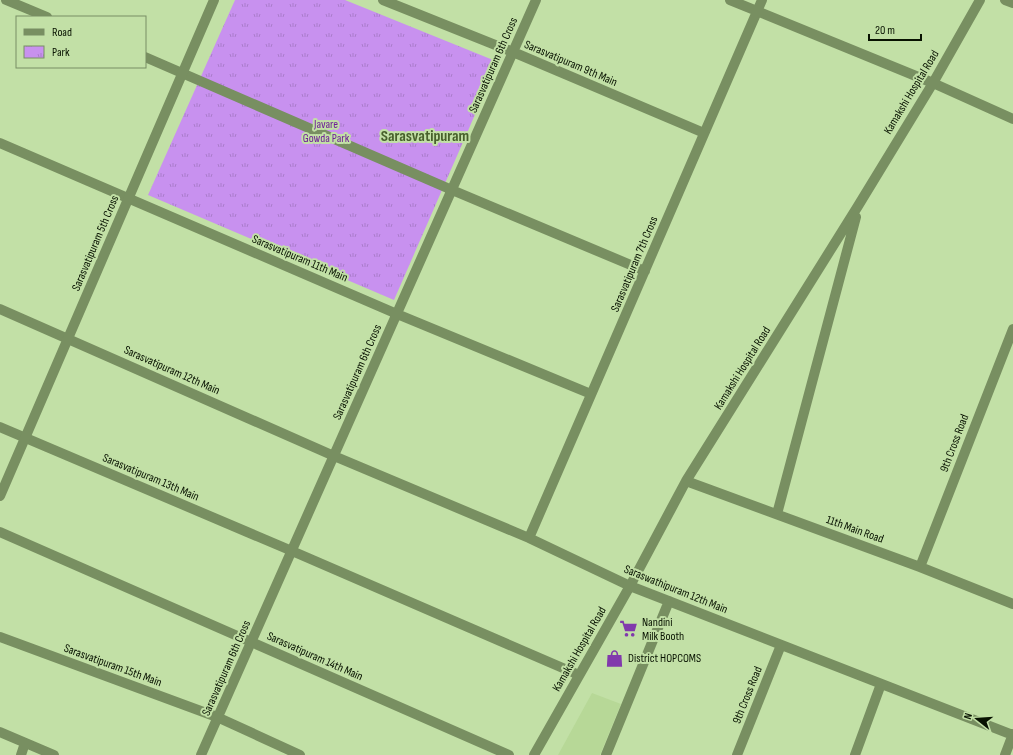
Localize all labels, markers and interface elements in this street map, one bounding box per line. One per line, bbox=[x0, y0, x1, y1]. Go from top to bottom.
street label: Sarasvatipuram 6th Cross bbox=[466, 15, 521, 115]
legend bbox=[16, 16, 146, 68]
scale bar bbox=[869, 16, 921, 42]
text: 20 m bbox=[875, 23, 895, 38]
text: Road bbox=[52, 25, 72, 40]
street label: Sarasvatipuram 9th Main bbox=[522, 37, 620, 90]
text: Park bbox=[52, 45, 70, 60]
street label: Kamakshi Hospital Road bbox=[880, 48, 942, 137]
park label: Javare Gowda Park bbox=[303, 117, 350, 146]
district label: Sarasvatipuram bbox=[381, 127, 469, 146]
street label: Sarasvatipuram 5th Cross bbox=[69, 193, 122, 293]
street label: Sarasvatipuram 7th Cross bbox=[608, 214, 661, 314]
street label: Sarasvatipuram 11th Main bbox=[250, 232, 350, 285]
street label: Sarasvatipuram 6th Cross bbox=[330, 322, 385, 422]
street label: Kamakshi Hospital Road bbox=[711, 324, 774, 413]
street label: Sarasvatipuram 12th Main bbox=[121, 343, 222, 398]
street label: 9th Cross Road bbox=[937, 412, 972, 474]
street label: Sarasvatipuram 13th Main bbox=[100, 450, 201, 505]
street label: 11th Main Road bbox=[824, 512, 886, 547]
street label: Saraswathipuram 12th Main bbox=[622, 562, 730, 617]
street label: Kamakshi Hospital Road bbox=[549, 604, 610, 694]
place label: Nandini Milk Booth bbox=[642, 615, 684, 644]
street label: Sarasvatipuram 6th Cross bbox=[199, 618, 254, 718]
supermarket icon: Nandini Milk Booth bbox=[619, 619, 639, 639]
street label: Sarasvatipuram 14th Main bbox=[265, 629, 365, 684]
street label: Sarasvatipuram 15th Main bbox=[62, 641, 164, 690]
shop icon: District HOPCOMS bbox=[605, 648, 625, 668]
place label: District HOPCOMS bbox=[628, 651, 701, 666]
street label: 9th Cross Road bbox=[729, 664, 766, 726]
north arrow bbox=[957, 699, 997, 739]
text: N bbox=[961, 711, 975, 721]

